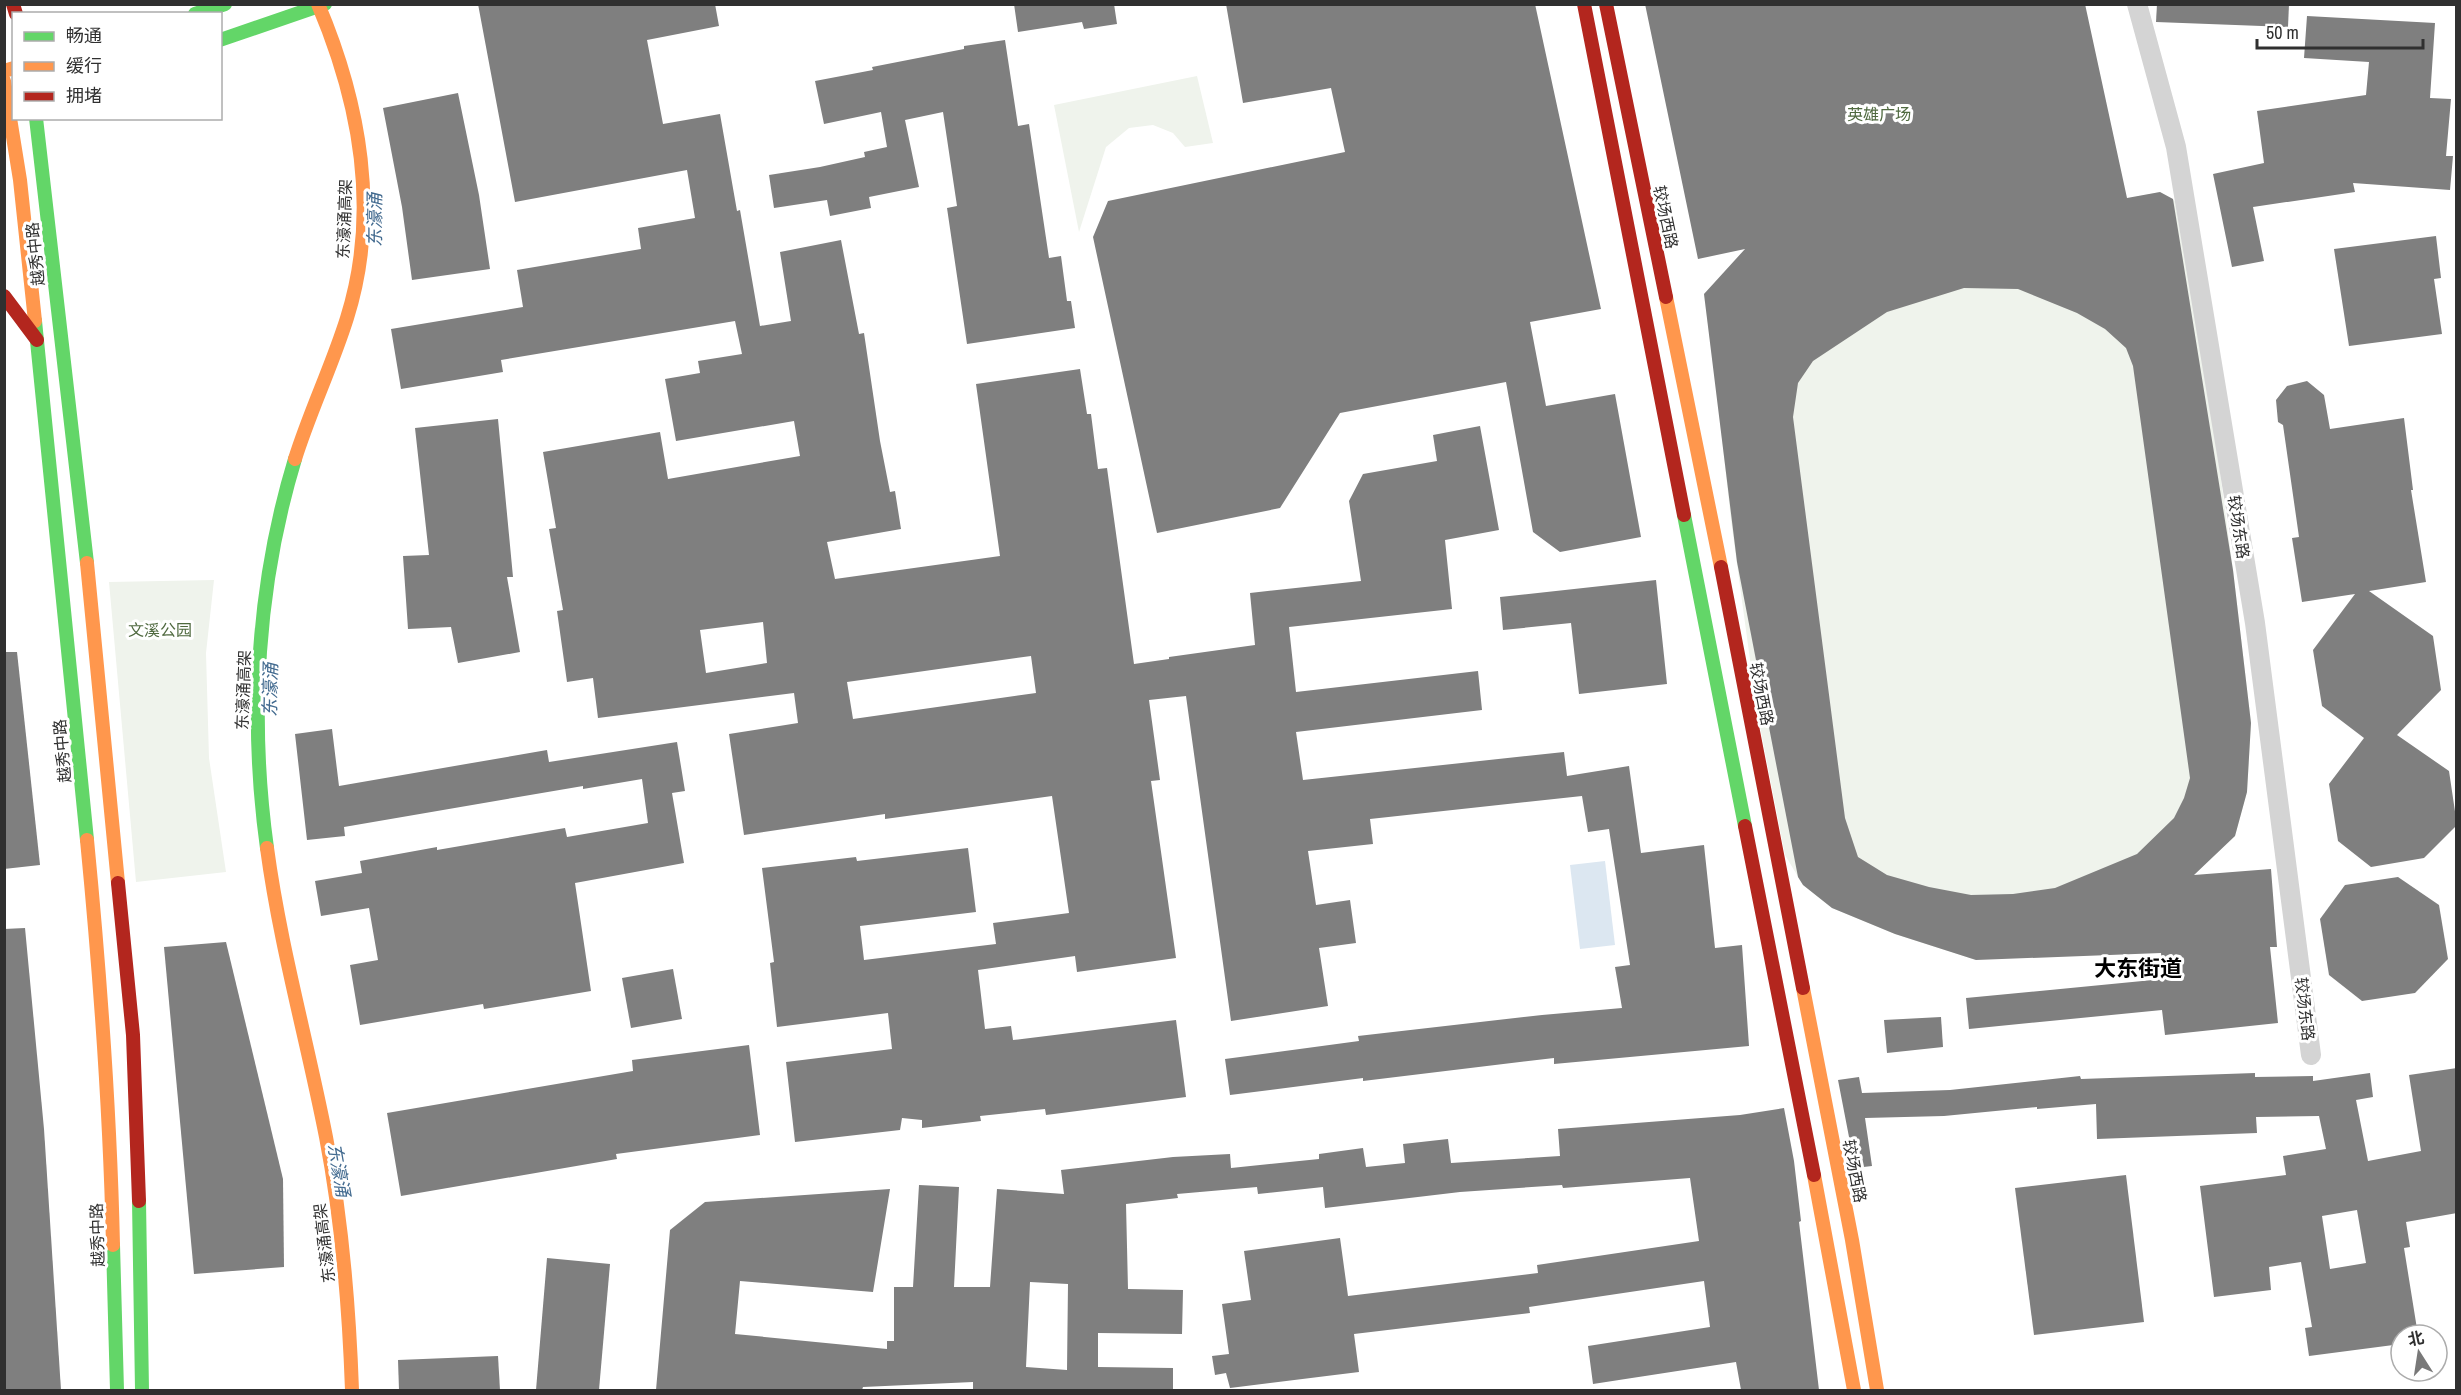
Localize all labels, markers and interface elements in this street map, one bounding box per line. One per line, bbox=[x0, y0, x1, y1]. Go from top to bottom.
legend bbox=[12, 12, 222, 120]
scale bar bbox=[2257, 12, 2424, 50]
text: 50 m bbox=[2266, 20, 2299, 45]
text: 畅通 bbox=[66, 23, 102, 48]
text: 缓行 bbox=[66, 53, 102, 78]
text: 拥堵 bbox=[66, 83, 102, 108]
park label: 英雄广场 bbox=[1847, 103, 1911, 125]
street label: 东濠涌高架 bbox=[332, 179, 356, 259]
street label: 较场西路 bbox=[1649, 183, 1683, 251]
water label: 东濠涌 bbox=[362, 191, 387, 247]
street label: 越秀中路 bbox=[21, 221, 49, 287]
street label: 较场东路 bbox=[2223, 494, 2255, 560]
park label: 文溪公园 bbox=[128, 619, 192, 641]
street label: 东濠涌高架 bbox=[231, 650, 255, 730]
street label: 较场西路 bbox=[1745, 660, 1779, 728]
water label: 东濠涌 bbox=[257, 661, 283, 717]
street label: 越秀中路 bbox=[48, 718, 76, 784]
district label: 大东街道 bbox=[2094, 953, 2182, 983]
street label: 较场东路 bbox=[2290, 976, 2320, 1042]
street label: 较场西路 bbox=[1838, 1137, 1872, 1205]
water label: 东濠涌 bbox=[322, 1141, 356, 1201]
street label: 东濠涌高架 bbox=[308, 1202, 340, 1284]
street label: 越秀中路 bbox=[85, 1203, 109, 1267]
north arrow bbox=[2389, 1323, 2449, 1383]
text: 北 bbox=[2406, 1326, 2426, 1351]

